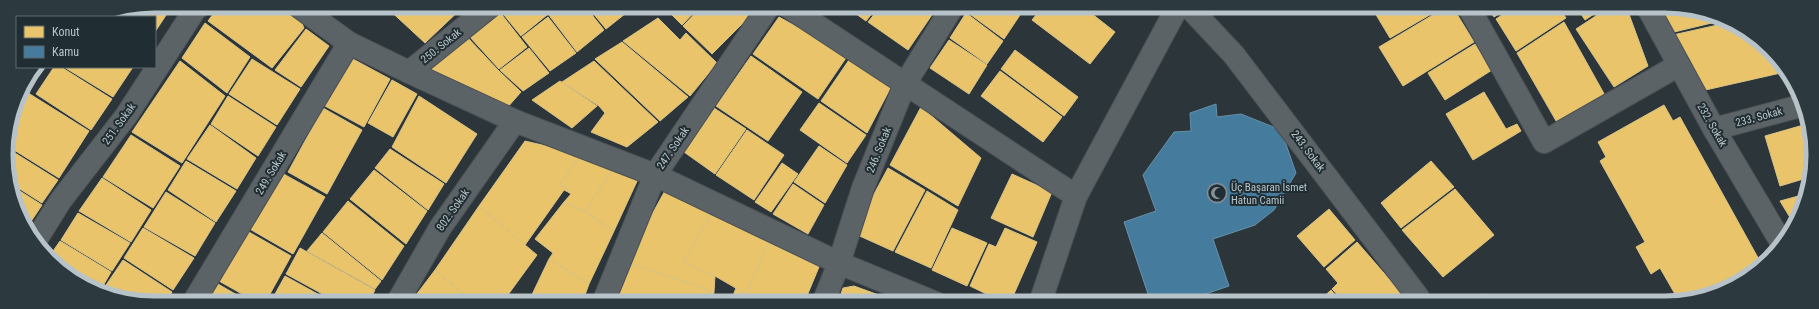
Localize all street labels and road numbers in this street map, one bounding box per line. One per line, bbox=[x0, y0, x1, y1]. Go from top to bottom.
street label: 250. Sokak bbox=[418, 26, 464, 66]
street label: 251. Sokak bbox=[100, 101, 138, 147]
street label: 232. Sokak bbox=[1694, 101, 1730, 149]
street label: 233. Sokak bbox=[1734, 104, 1784, 130]
street label: 247. Sokak bbox=[654, 124, 692, 172]
street label: 246. Sokak bbox=[864, 125, 894, 175]
street label: 243. Sokak bbox=[1288, 128, 1328, 174]
street label: 249. Sokak bbox=[253, 149, 289, 197]
street label: 802. Sokak bbox=[434, 187, 472, 233]

